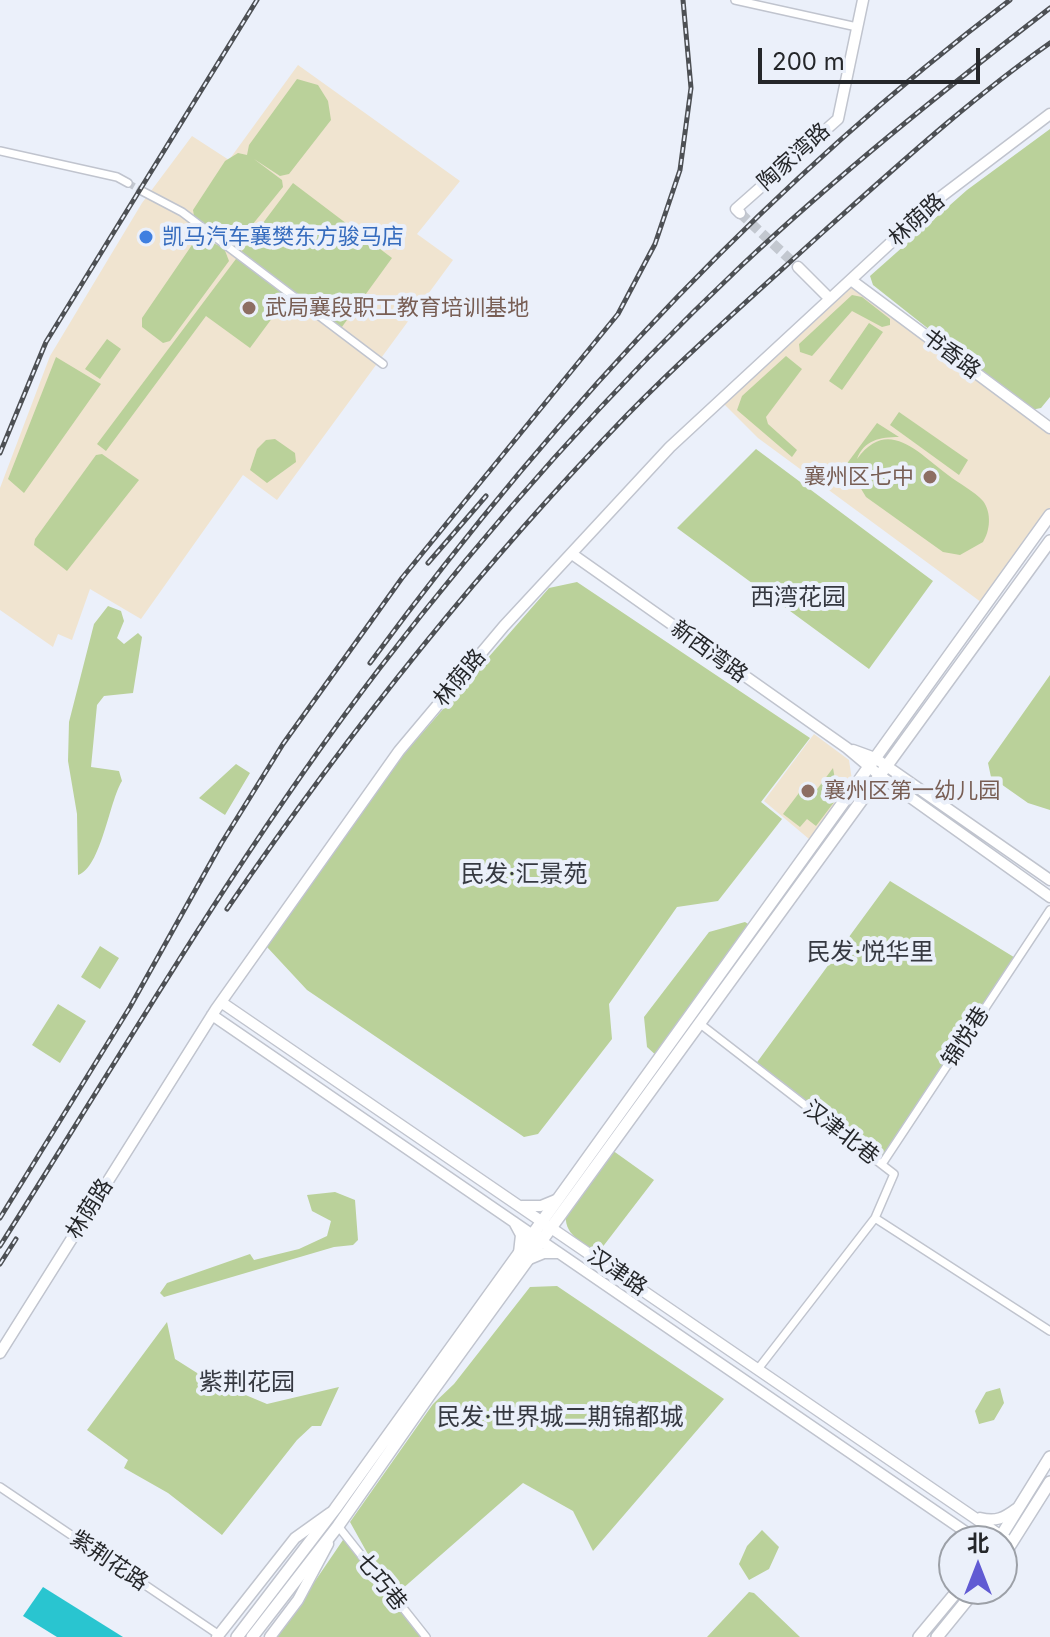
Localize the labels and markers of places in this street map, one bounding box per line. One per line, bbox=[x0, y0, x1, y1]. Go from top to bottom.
place label: 凯马汽车襄樊东方骏马店 bbox=[162, 224, 404, 250]
marker: 凯马汽车襄樊东方骏马店 bbox=[137, 228, 155, 246]
place label: 武局襄段职工教育培训基地 bbox=[265, 295, 529, 321]
marker: 武局襄段职工教育培训基地 bbox=[240, 299, 258, 317]
place label: 襄州区七中 bbox=[804, 464, 914, 490]
marker: 襄州区七中 bbox=[921, 468, 939, 486]
place label: 襄州区第一幼儿园 bbox=[824, 778, 1000, 804]
marker: 襄州区第一幼儿园 bbox=[799, 782, 817, 800]

